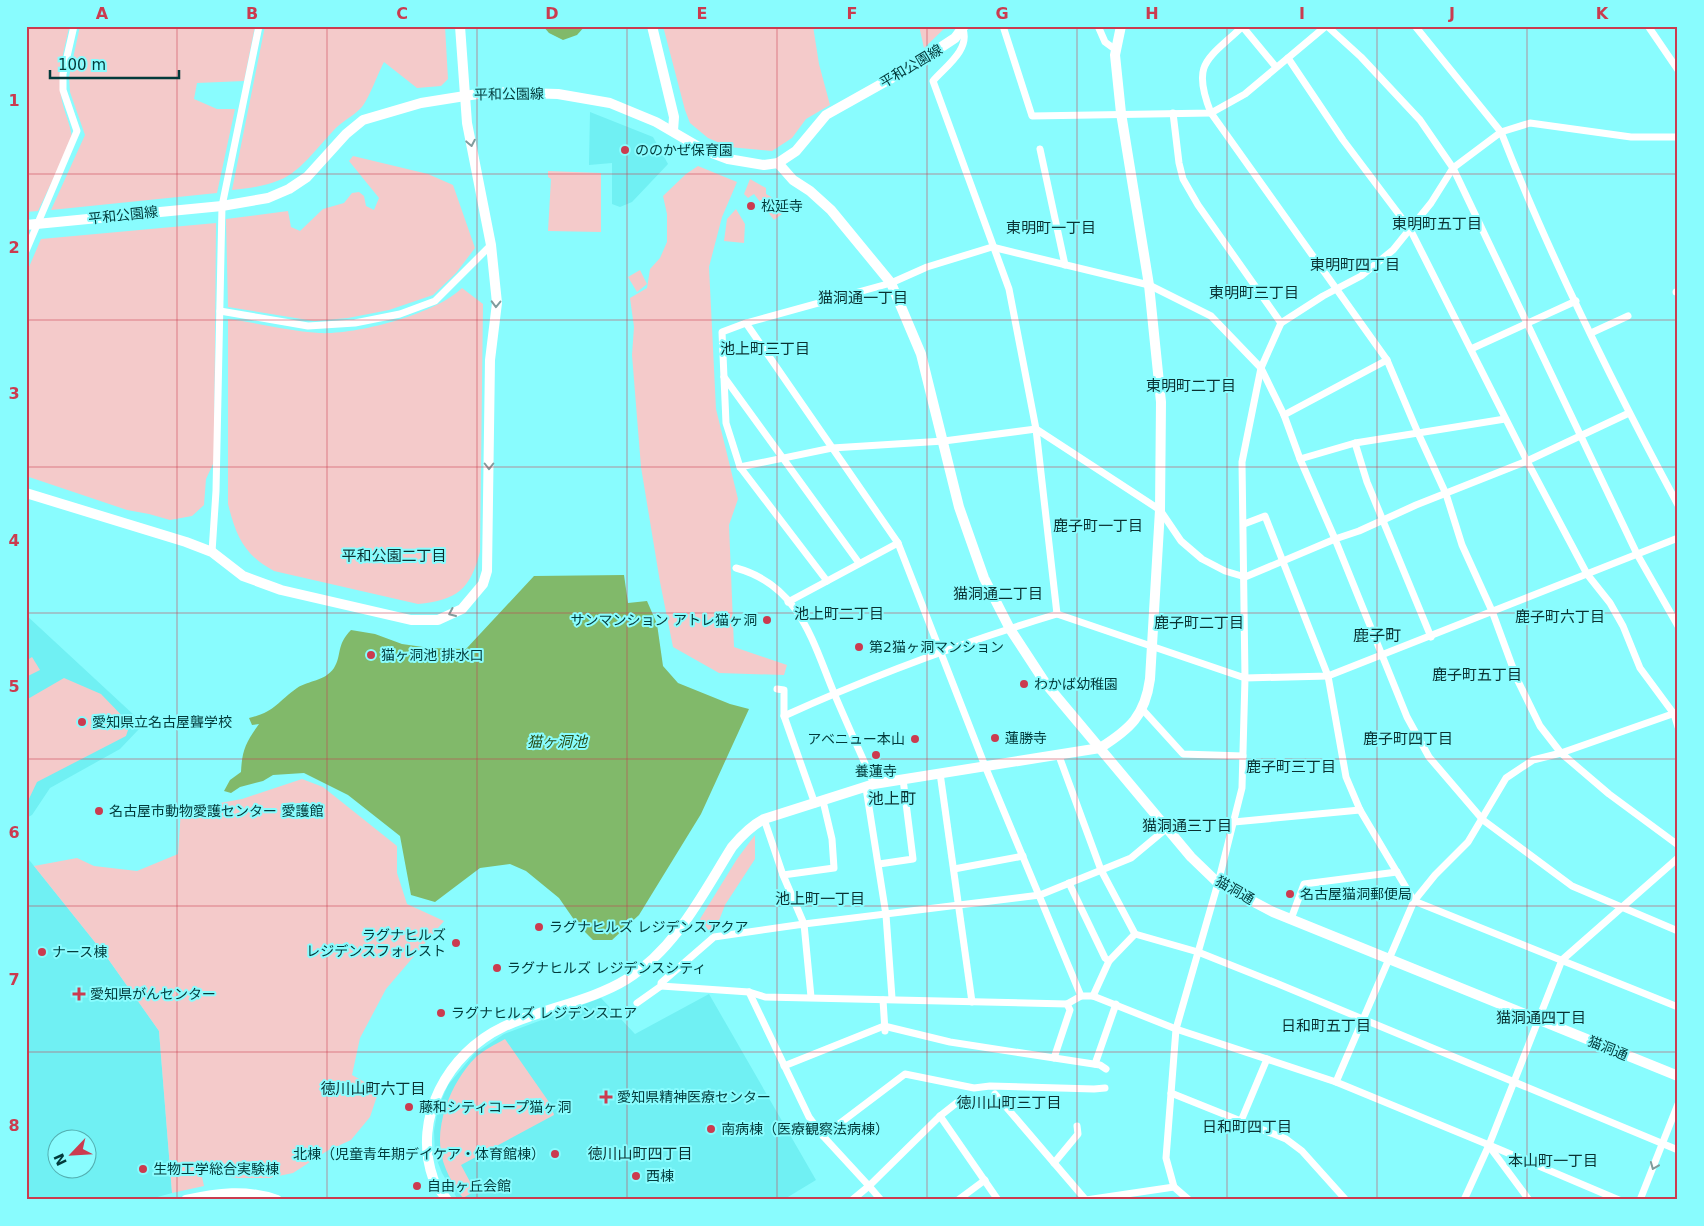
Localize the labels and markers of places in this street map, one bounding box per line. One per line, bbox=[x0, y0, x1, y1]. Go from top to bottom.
place label: ののかぜ保育園 bbox=[635, 142, 733, 158]
marker: ののかぜ保育園 bbox=[619, 144, 631, 156]
place label: 松延寺 bbox=[761, 198, 803, 214]
marker: 松延寺 bbox=[745, 200, 757, 212]
place label: サンマンション アトレ猫ヶ洞 bbox=[571, 612, 757, 628]
marker: サンマンション アトレ猫ヶ洞 bbox=[761, 614, 773, 626]
place label: 第2猫ヶ洞マンション bbox=[869, 639, 1004, 655]
marker: 第2猫ヶ洞マンション bbox=[853, 641, 865, 653]
place label: 猫ヶ洞池 排水口 bbox=[381, 647, 483, 663]
marker: 猫ヶ洞池 排水口 bbox=[365, 649, 377, 661]
place label: わかば幼稚園 bbox=[1034, 676, 1118, 692]
marker: わかば幼稚園 bbox=[1018, 678, 1030, 690]
place label: 愛知県立名古屋聾学校 bbox=[92, 714, 232, 730]
marker: 愛知県立名古屋聾学校 bbox=[76, 716, 88, 728]
place label: 蓮勝寺 bbox=[1005, 730, 1047, 746]
place label: アベニュー本山 bbox=[807, 731, 905, 747]
marker: 蓮勝寺 bbox=[989, 732, 1001, 744]
marker: アベニュー本山 bbox=[909, 733, 921, 745]
marker: 養蓮寺 bbox=[870, 749, 882, 761]
place label: 養蓮寺 bbox=[855, 763, 897, 779]
place label: 名古屋市動物愛護センター 愛護館 bbox=[109, 803, 323, 819]
marker: 名古屋市動物愛護センター 愛護館 bbox=[93, 805, 105, 817]
place label: 名古屋猫洞郵便局 bbox=[1300, 886, 1412, 902]
marker: 名古屋猫洞郵便局 bbox=[1284, 888, 1296, 900]
place label: ラグナヒルズ レジデンスアクア bbox=[549, 919, 748, 935]
marker: ラグナヒルズ レジデンスアクア bbox=[533, 921, 545, 933]
place label: ラグナヒルズ レジデンスフォレスト bbox=[306, 927, 446, 959]
marker: ラグナヒルズ レジデンスフォレスト bbox=[450, 937, 462, 949]
place label: ナース棟 bbox=[52, 944, 107, 960]
marker: ナース棟 bbox=[36, 946, 48, 958]
place label: ラグナヒルズ レジデンスシティ bbox=[507, 960, 706, 976]
marker: ラグナヒルズ レジデンスシティ bbox=[491, 962, 503, 974]
place label: 愛知県がんセンター bbox=[90, 986, 216, 1002]
marker: 愛知県がんセンター bbox=[72, 987, 86, 1001]
place label: ラグナヒルズ レジデンスエア bbox=[451, 1005, 637, 1021]
marker: ラグナヒルズ レジデンスエア bbox=[435, 1007, 447, 1019]
place label: 愛知県精神医療センター bbox=[617, 1089, 771, 1105]
marker: 愛知県精神医療センター bbox=[599, 1090, 613, 1104]
place label: 藤和シティコープ猫ヶ洞 bbox=[419, 1099, 571, 1115]
marker: 藤和シティコープ猫ヶ洞 bbox=[403, 1101, 415, 1113]
place label: 南病棟（医療観察法病棟） bbox=[721, 1121, 889, 1137]
marker: 南病棟（医療観察法病棟） bbox=[705, 1123, 717, 1135]
place label: 北棟（児童青年期デイケア・体育館棟） bbox=[293, 1146, 545, 1162]
marker: 北棟（児童青年期デイケア・体育館棟） bbox=[549, 1148, 561, 1160]
place label: 生物工学総合実験棟 bbox=[153, 1161, 279, 1177]
marker: 生物工学総合実験棟 bbox=[137, 1163, 149, 1175]
place label: 西棟 bbox=[646, 1168, 674, 1184]
marker: 西棟 bbox=[630, 1170, 642, 1182]
place label: 自由ヶ丘会館 bbox=[427, 1178, 511, 1194]
marker: 自由ヶ丘会館 bbox=[411, 1180, 423, 1192]

